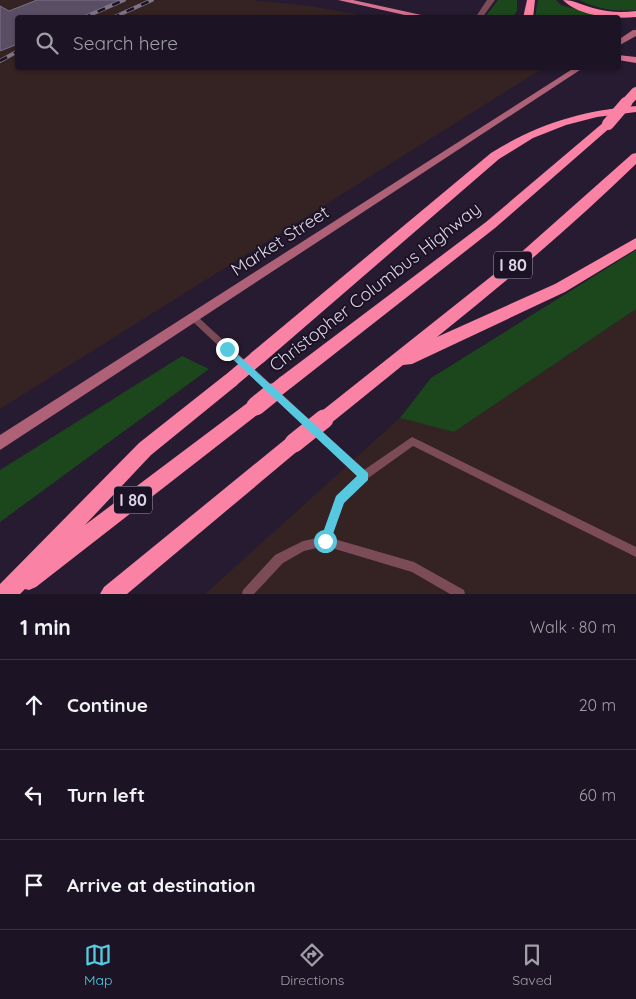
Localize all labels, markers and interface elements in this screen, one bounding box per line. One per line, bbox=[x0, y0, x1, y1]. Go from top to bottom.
search box bbox=[15, 15, 621, 70]
icon: search bbox=[33, 29, 61, 57]
text: Search here bbox=[73, 31, 178, 55]
street label: Christopher Columbus Highway bbox=[264, 197, 485, 376]
street label: Market Street bbox=[226, 200, 333, 281]
road number: I 80 bbox=[494, 252, 532, 278]
route end bbox=[216, 338, 239, 361]
road number: I 80 bbox=[114, 486, 152, 514]
route start bbox=[314, 530, 337, 553]
text: 1 min bbox=[20, 614, 71, 640]
text: Walk · 80 m bbox=[530, 617, 616, 637]
icon: ahead bbox=[20, 691, 48, 719]
text: Continue bbox=[67, 693, 148, 717]
text: 20 m bbox=[579, 695, 616, 715]
icon: left bbox=[20, 781, 48, 809]
text: Turn left bbox=[67, 783, 145, 807]
text: 60 m bbox=[579, 785, 616, 805]
icon: arrive bbox=[20, 871, 48, 899]
text: Arrive at destination bbox=[67, 873, 256, 897]
tab: Map bbox=[84, 941, 112, 989]
tab: Directions bbox=[280, 941, 344, 989]
tab: Saved bbox=[512, 941, 552, 989]

